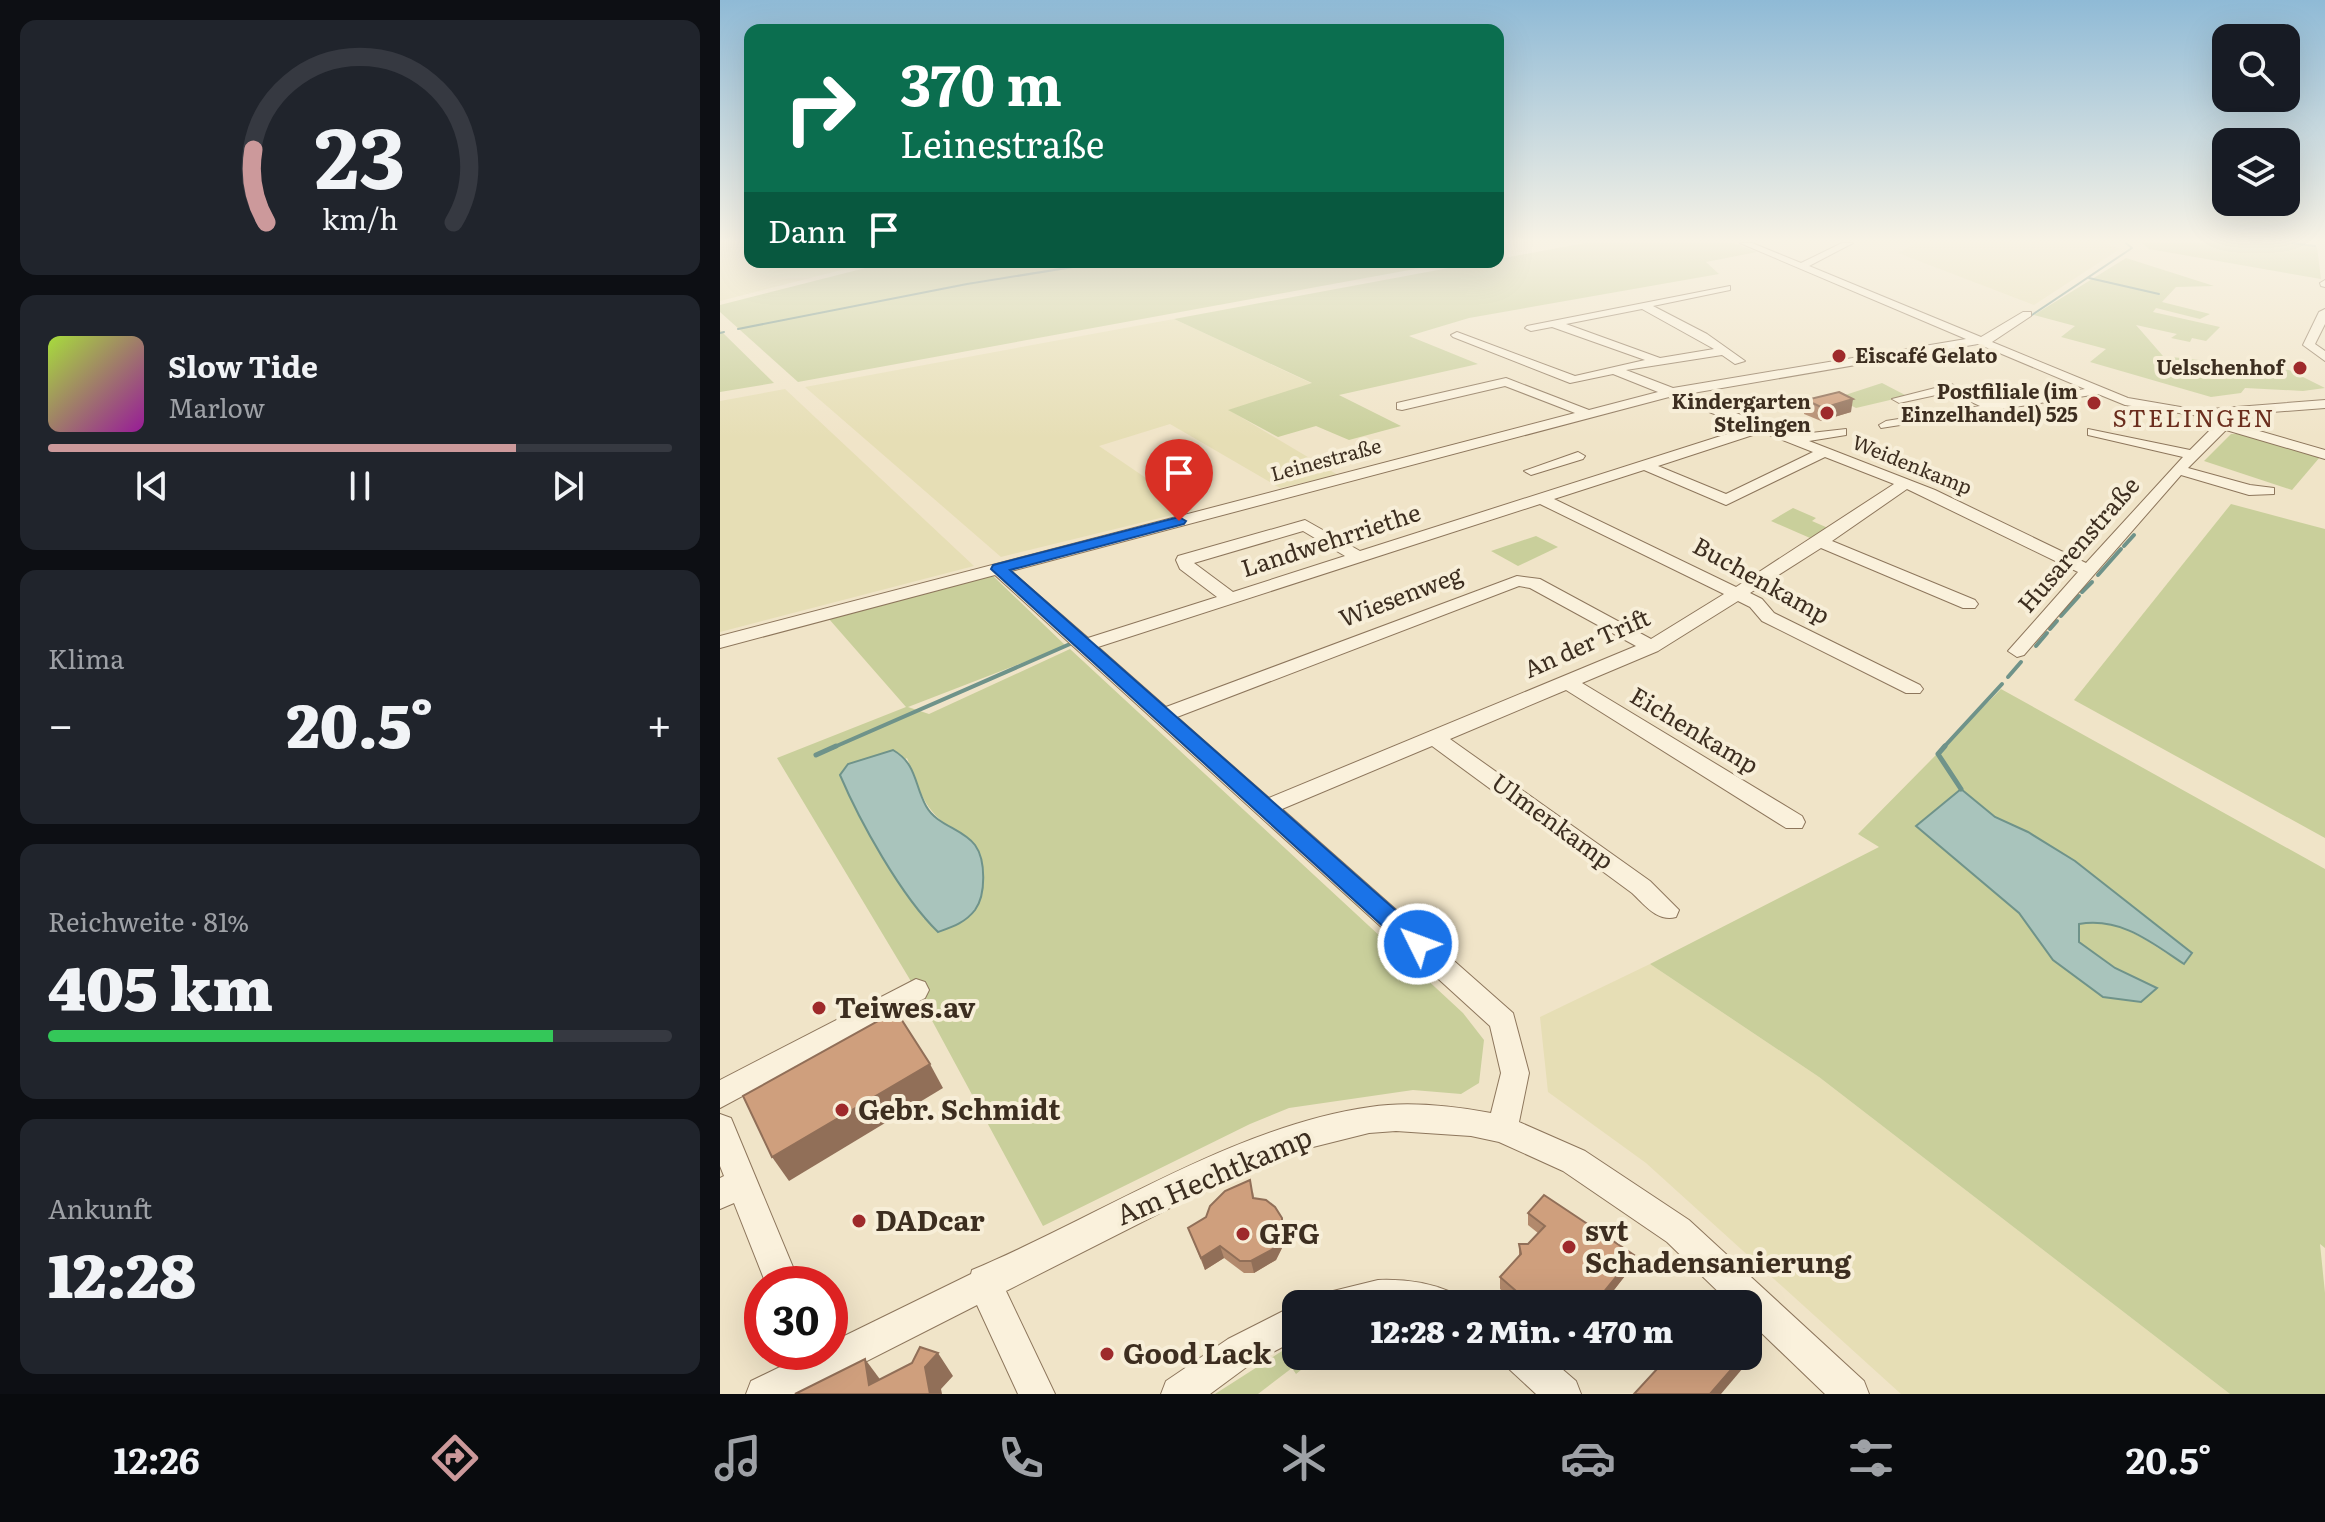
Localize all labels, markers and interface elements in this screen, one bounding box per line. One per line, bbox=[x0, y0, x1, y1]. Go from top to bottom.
map controls bbox=[2212, 24, 2300, 216]
button: search bbox=[2212, 24, 2300, 112]
text: 370 m bbox=[900, 40, 1062, 123]
icon: right bbox=[768, 56, 872, 160]
text: 23 bbox=[314, 91, 406, 215]
text: Leinestraße bbox=[900, 116, 1105, 169]
button: layers bbox=[2212, 128, 2300, 216]
text: km/h bbox=[322, 197, 398, 240]
text: Dann bbox=[768, 208, 846, 252]
icon: arrive bbox=[862, 208, 906, 252]
place label: Eiscafé Gelato bbox=[1855, 339, 1997, 369]
text: Slow Tide bbox=[168, 343, 318, 387]
marker: Eiscafé Gelato bbox=[1830, 347, 1848, 365]
place label: Uelschenhof bbox=[2156, 351, 2286, 381]
marker: Uelschenhof bbox=[2291, 359, 2309, 377]
place label: Postfiliale (im Einzelhandel) 525 bbox=[1901, 375, 2078, 428]
place label: Kindergarten Stelingen bbox=[1671, 385, 1811, 438]
text: Marlow bbox=[168, 387, 265, 426]
marker: Postfiliale (im Einzelhandel) 525 bbox=[2085, 394, 2103, 412]
district label: STELINGEN bbox=[2112, 399, 2276, 434]
marker: Kindergarten Stelingen bbox=[1818, 404, 1836, 422]
street label: Weidenkamp bbox=[1848, 425, 1977, 501]
street label: Leinestraße bbox=[1267, 429, 1384, 487]
pin bbox=[1145, 439, 1213, 521]
icon: arrive bbox=[1157, 451, 1201, 495]
icon: previous bbox=[130, 464, 174, 508]
icon: pause bbox=[338, 464, 382, 508]
icon: next bbox=[546, 464, 590, 508]
street label: Husarenstraße bbox=[2008, 468, 2146, 619]
street label: Landwehrriethe bbox=[1236, 493, 1424, 584]
street label: Buchenkamp bbox=[1687, 527, 1837, 631]
street label: Wiesenweg bbox=[1333, 555, 1468, 634]
street label: An der Trift bbox=[1517, 598, 1655, 685]
text: Klima bbox=[48, 638, 124, 677]
text: 20.5° bbox=[287, 677, 434, 766]
street label: Eichenkamp bbox=[1625, 677, 1766, 781]
text: − bbox=[48, 689, 74, 755]
text: + bbox=[646, 689, 672, 755]
street label: Ulmenkamp bbox=[1485, 764, 1622, 876]
text: Reichweite · 81% bbox=[48, 901, 249, 940]
position arrow bbox=[1376, 902, 1460, 986]
text: 405 km bbox=[48, 940, 273, 1029]
place label: Teiwes.av bbox=[835, 985, 976, 1027]
marker: Teiwes.av bbox=[810, 999, 828, 1017]
place label: Gebr. Schmidt bbox=[858, 1087, 1061, 1129]
marker: Gebr. Schmidt bbox=[833, 1101, 851, 1119]
street label: Am Hechtkamp bbox=[1109, 1114, 1318, 1234]
text: Ankunft bbox=[48, 1188, 152, 1227]
place label: DADcar bbox=[875, 1198, 985, 1240]
place label: svt Schadensanierung bbox=[1585, 1208, 1852, 1282]
place label: GFG bbox=[1259, 1211, 1319, 1253]
marker: DADcar bbox=[850, 1212, 868, 1230]
marker: GFG bbox=[1234, 1225, 1252, 1243]
text: 12:28 bbox=[48, 1227, 196, 1316]
marker: svt Schadensanierung bbox=[1560, 1238, 1578, 1256]
speed limit sign: 30 bbox=[744, 1266, 848, 1370]
text: 12:28 · 2 Min. · 470 m bbox=[1371, 1308, 1673, 1352]
place label: Good Lack bbox=[1123, 1331, 1272, 1373]
marker: Good Lack bbox=[1098, 1345, 1116, 1363]
icon: directions bbox=[427, 1430, 483, 1486]
icon: music bbox=[710, 1430, 766, 1486]
icon: phone bbox=[993, 1430, 1049, 1486]
icon: climate bbox=[1276, 1430, 1332, 1486]
icon: car bbox=[1560, 1430, 1616, 1486]
icon: filters bbox=[1843, 1430, 1899, 1486]
text: 12:26 bbox=[114, 1432, 200, 1485]
text: 20.5° bbox=[2126, 1432, 2211, 1485]

